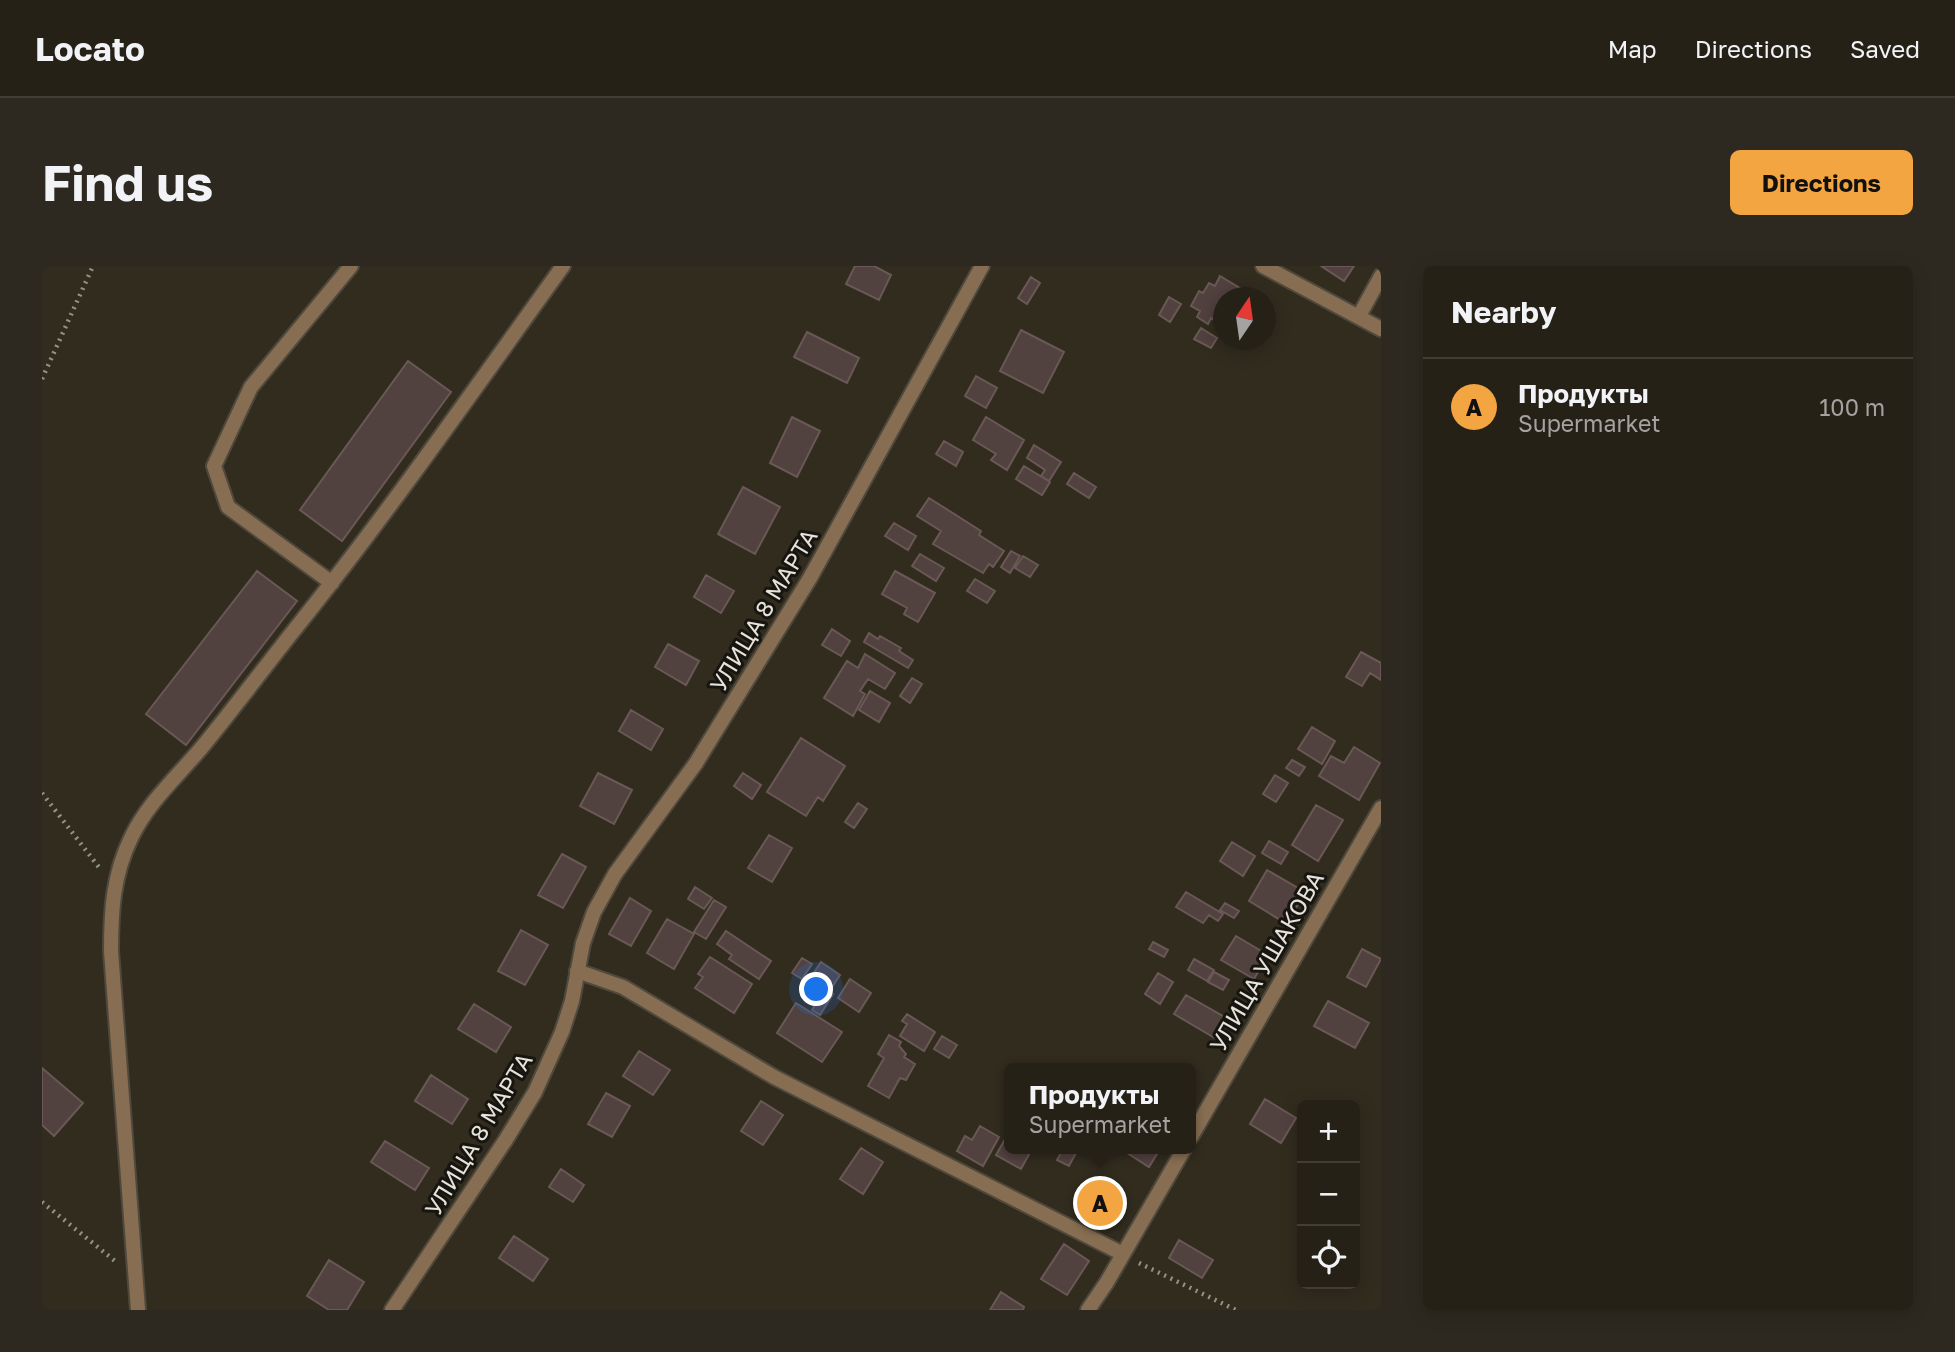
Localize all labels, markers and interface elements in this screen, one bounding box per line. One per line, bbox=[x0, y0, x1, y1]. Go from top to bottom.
text: Locato bbox=[35, 29, 145, 68]
text: Map bbox=[1608, 34, 1657, 63]
text: Directions bbox=[1695, 34, 1812, 63]
text: Saved bbox=[1850, 34, 1920, 63]
button: Directions bbox=[1730, 150, 1913, 215]
text: Find us bbox=[42, 153, 213, 212]
north arrow bbox=[1213, 287, 1276, 350]
text: Nearby bbox=[1451, 294, 1556, 330]
text: Продукты bbox=[1518, 378, 1649, 409]
text: A bbox=[1466, 393, 1482, 421]
text: 100 m bbox=[1819, 393, 1885, 421]
text: Supermarket bbox=[1518, 409, 1661, 437]
street label: УЛИЦА 8 МАРТА bbox=[703, 523, 823, 697]
street label: УЛИЦА УШАКОВА bbox=[1203, 866, 1329, 1056]
your location bbox=[799, 972, 833, 1006]
street label: УЛИЦА 8 МАРТА bbox=[418, 1047, 538, 1221]
popup bbox=[1004, 1063, 1196, 1154]
text: Продукты bbox=[1029, 1079, 1160, 1110]
map controls bbox=[1297, 1100, 1360, 1289]
button: + bbox=[1297, 1100, 1360, 1163]
text: Supermarket bbox=[1029, 1110, 1171, 1138]
button: − bbox=[1297, 1163, 1360, 1226]
pin: A bbox=[1077, 1177, 1123, 1229]
button: locate bbox=[1297, 1226, 1360, 1289]

